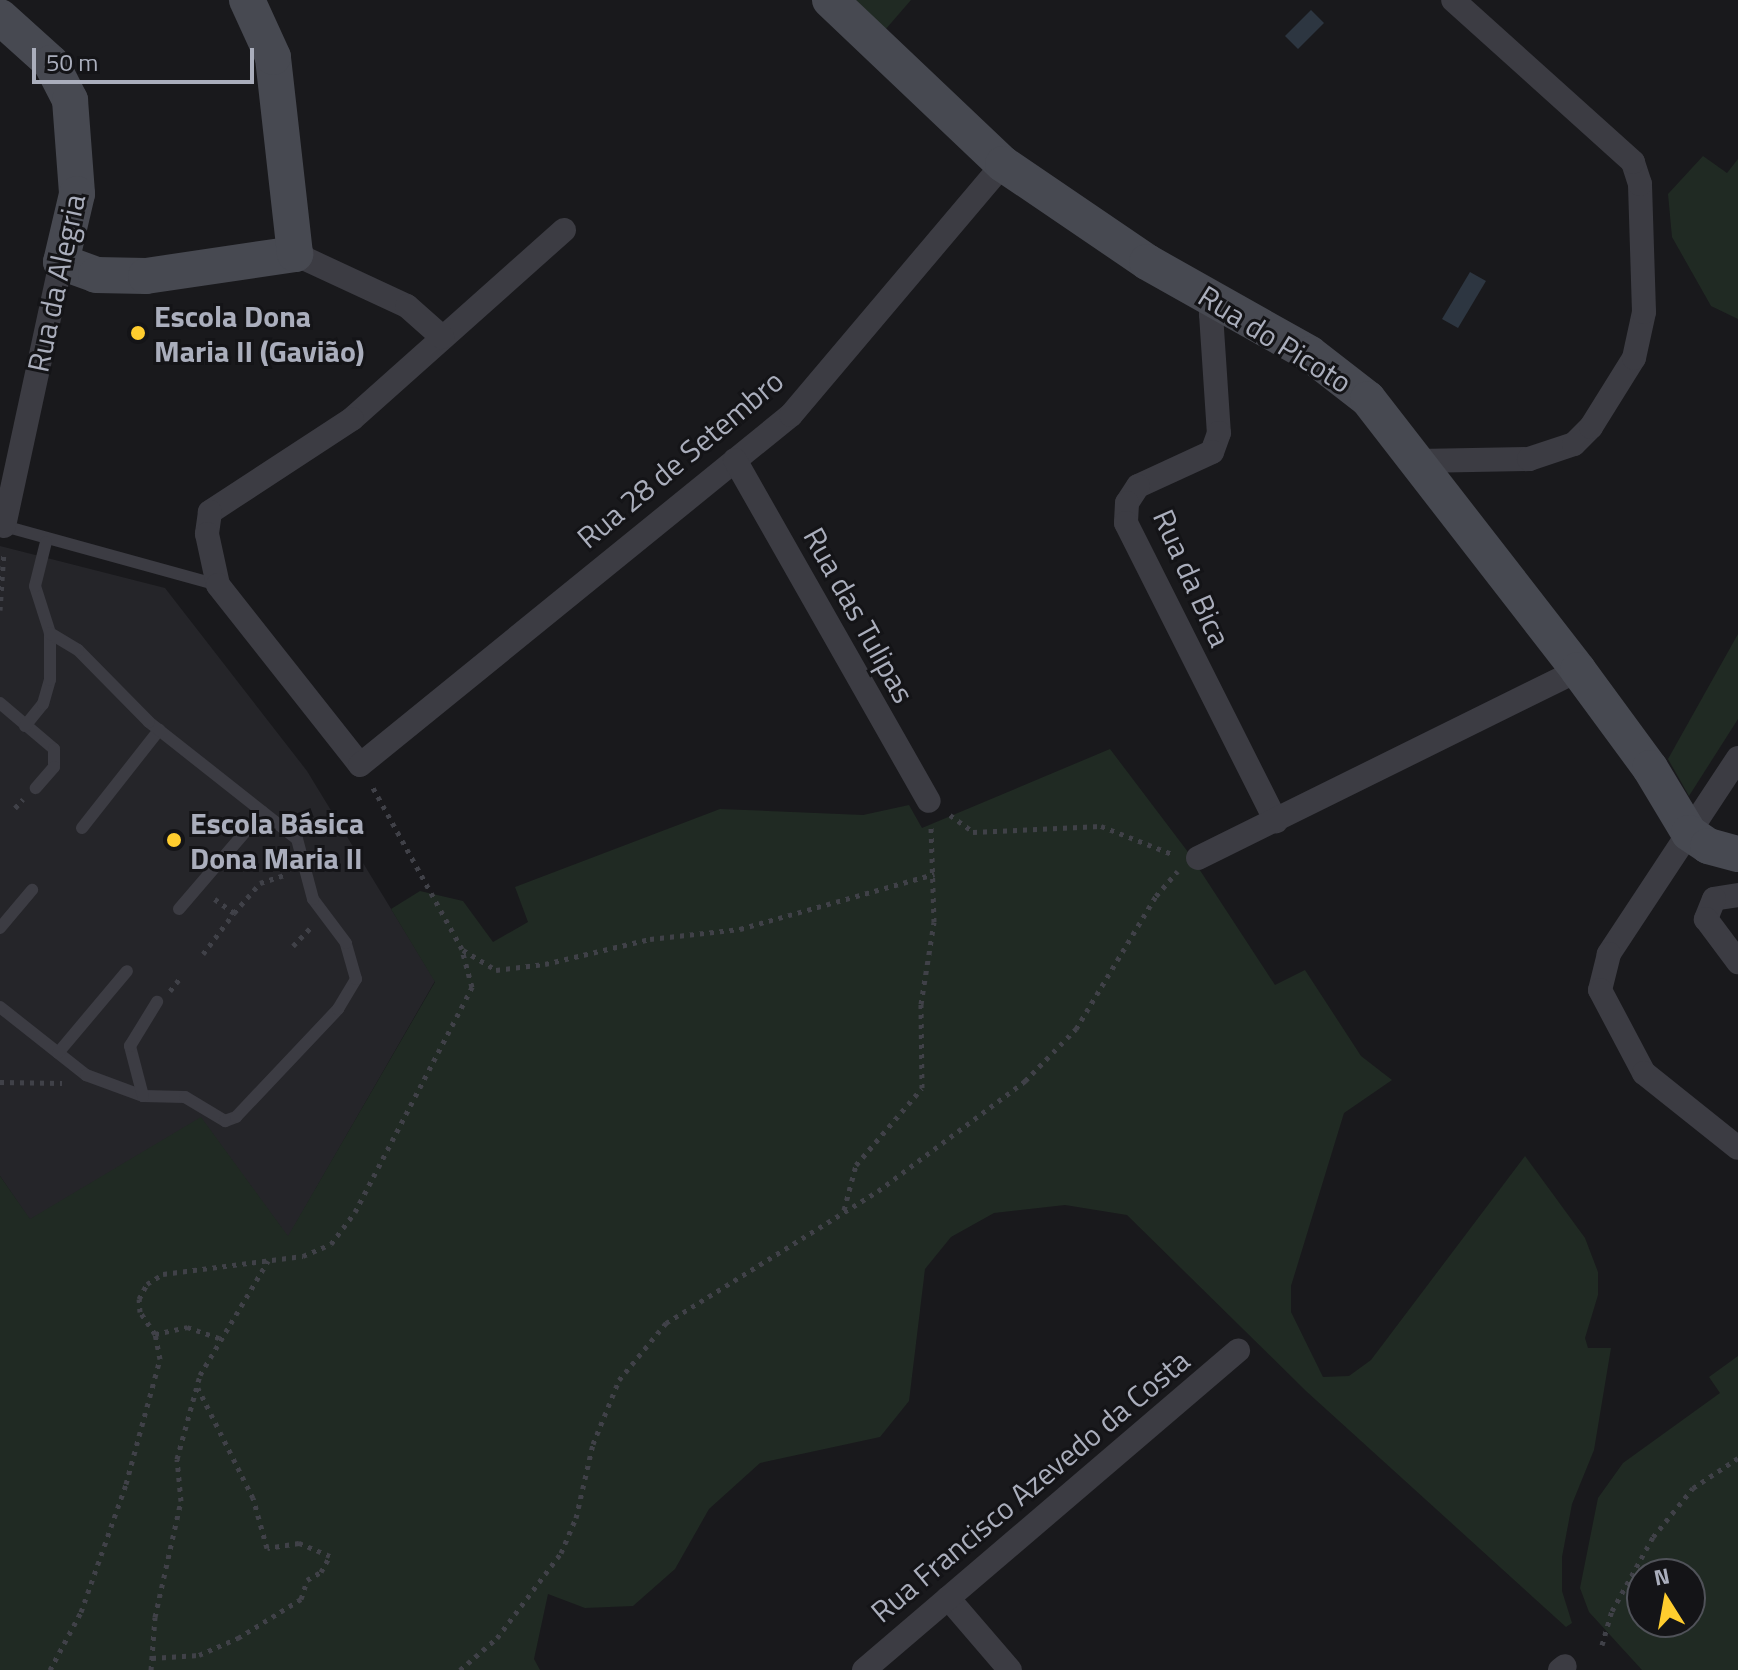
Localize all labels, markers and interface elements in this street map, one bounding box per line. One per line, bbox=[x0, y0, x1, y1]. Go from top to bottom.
scale bar bbox=[36, 32, 258, 82]
text: 50 m bbox=[46, 44, 98, 80]
street label: Rua da Alegria bbox=[20, 191, 92, 375]
street label: Rua do Picoto bbox=[1192, 278, 1358, 400]
place label: Escola Dona Maria II (Gavião) bbox=[154, 298, 365, 368]
marker: Escola Dona Maria II (Gavião) bbox=[129, 324, 147, 342]
street label: Rua 28 de Setembro bbox=[570, 362, 790, 556]
street label: Rua da Bica bbox=[1146, 504, 1238, 652]
street label: Rua das Tulipas bbox=[796, 521, 922, 709]
place label: Escola Básica Dona Maria II bbox=[190, 805, 364, 876]
marker: Escola Básica Dona Maria II bbox=[165, 831, 183, 849]
street label: Rua Francisco Azevedo da Costa bbox=[864, 1342, 1196, 1630]
north arrow bbox=[1626, 1558, 1706, 1638]
text: N bbox=[1651, 1558, 1673, 1595]

